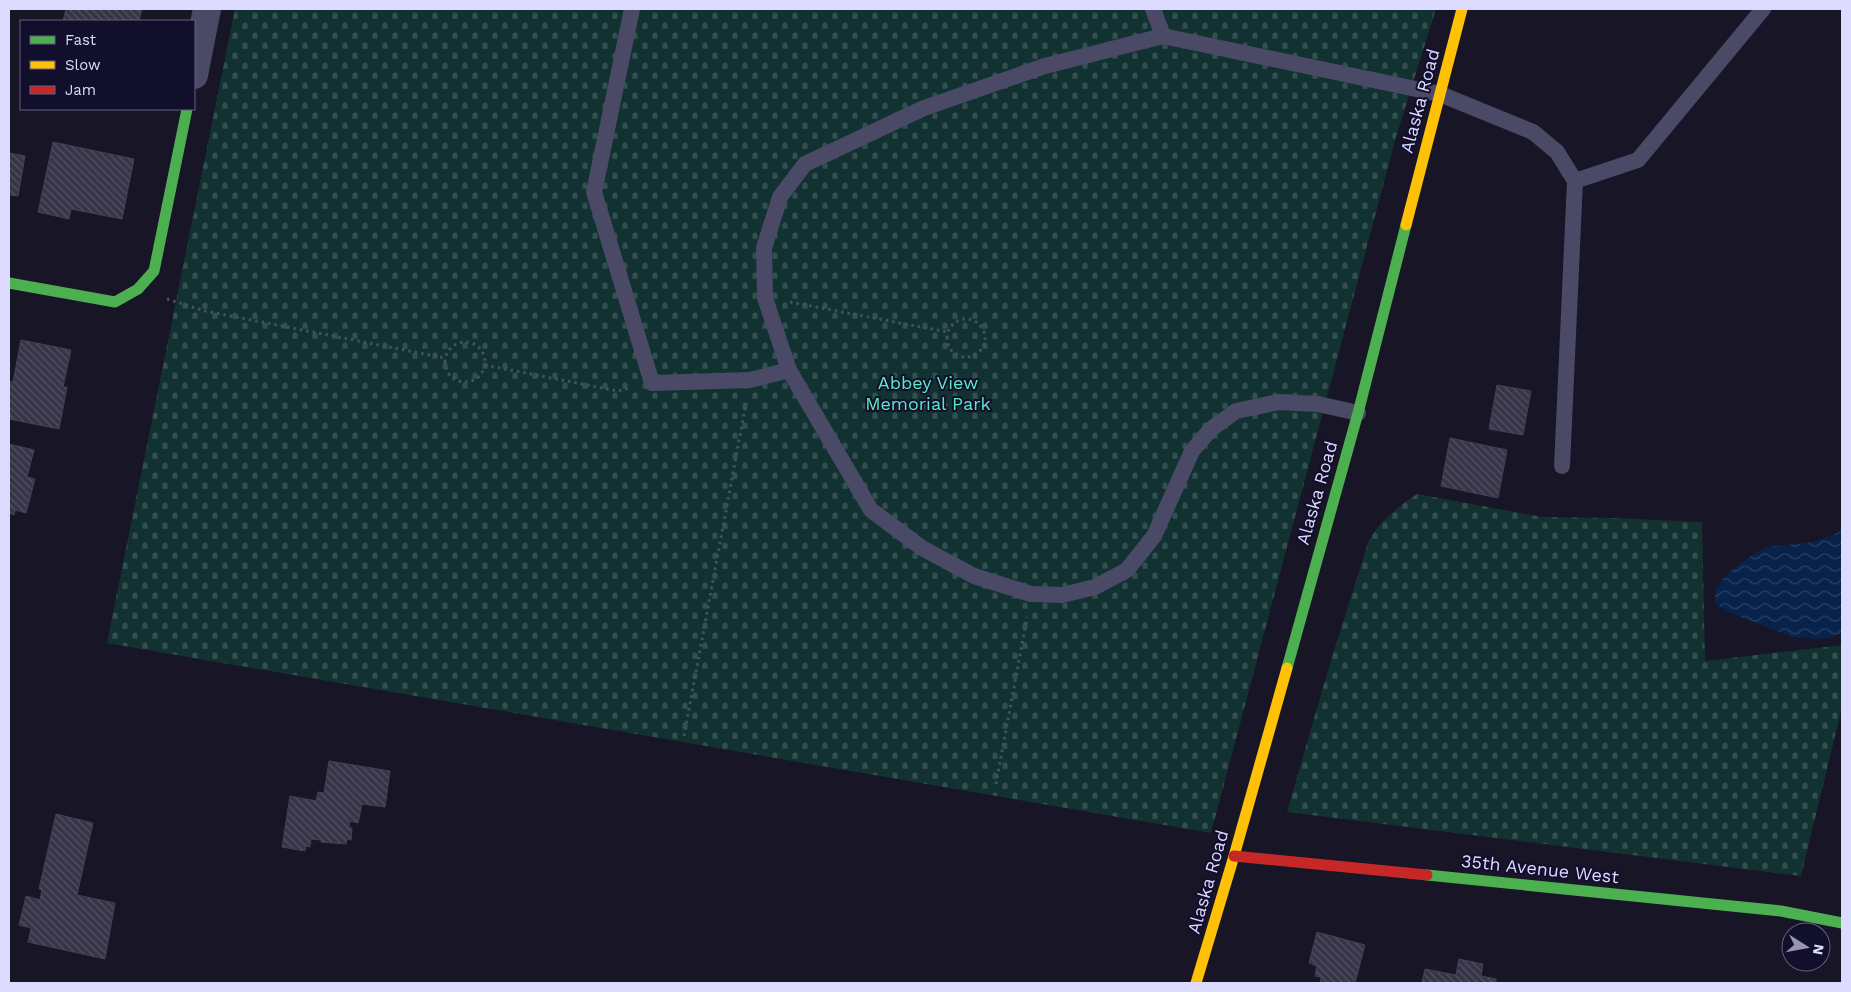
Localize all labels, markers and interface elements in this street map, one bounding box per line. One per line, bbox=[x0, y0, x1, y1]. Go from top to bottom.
legend bbox=[20, 20, 195, 110]
text: Fast bbox=[65, 31, 97, 49]
street label: Alaska Road bbox=[1396, 47, 1443, 155]
text: Slow bbox=[65, 56, 101, 74]
text: Jam bbox=[65, 81, 96, 99]
park label: Abbey View Memorial Park bbox=[865, 372, 991, 414]
street label: Alaska Road bbox=[1292, 439, 1341, 547]
street label: Alaska Road bbox=[1183, 828, 1232, 936]
street label: 35th Avenue West bbox=[1460, 850, 1620, 887]
north arrow bbox=[1781, 922, 1831, 972]
text: N bbox=[1810, 943, 1828, 956]

